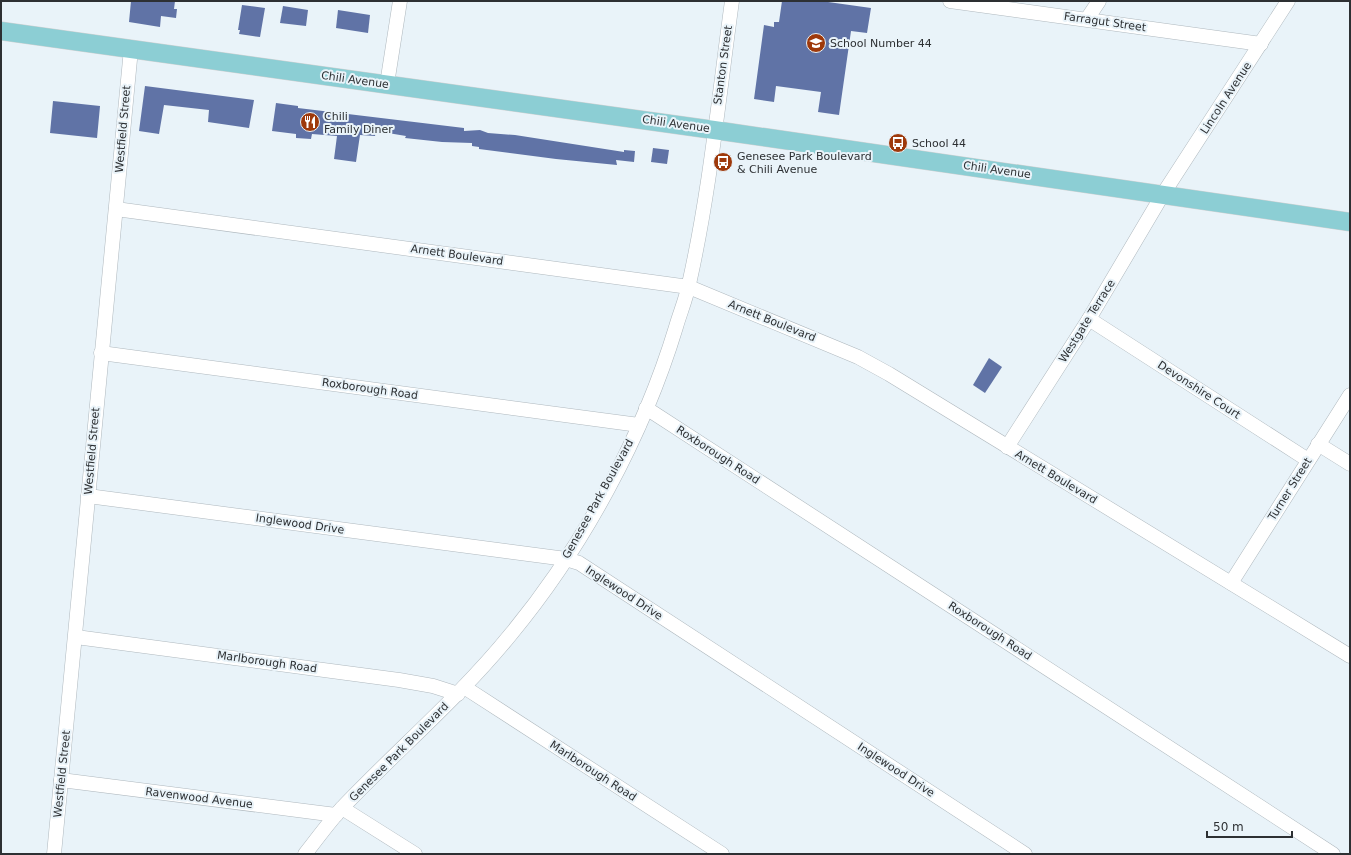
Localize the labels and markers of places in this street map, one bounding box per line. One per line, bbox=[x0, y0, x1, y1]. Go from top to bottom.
school or university icon: School Number 44 bbox=[805, 32, 827, 54]
place label: School Number 44 bbox=[830, 37, 932, 50]
place label: Chili Family Diner bbox=[324, 110, 393, 136]
restaurant icon: Chili Family Diner bbox=[299, 111, 321, 133]
bus stop icon: School 44 bbox=[887, 132, 909, 154]
place label: School 44 bbox=[912, 137, 966, 150]
place label: Genesee Park Boulevard & Chili Avenue bbox=[737, 150, 872, 176]
bus stop icon: Genesee Park Boulevard & Chili Avenue bbox=[712, 151, 734, 173]

